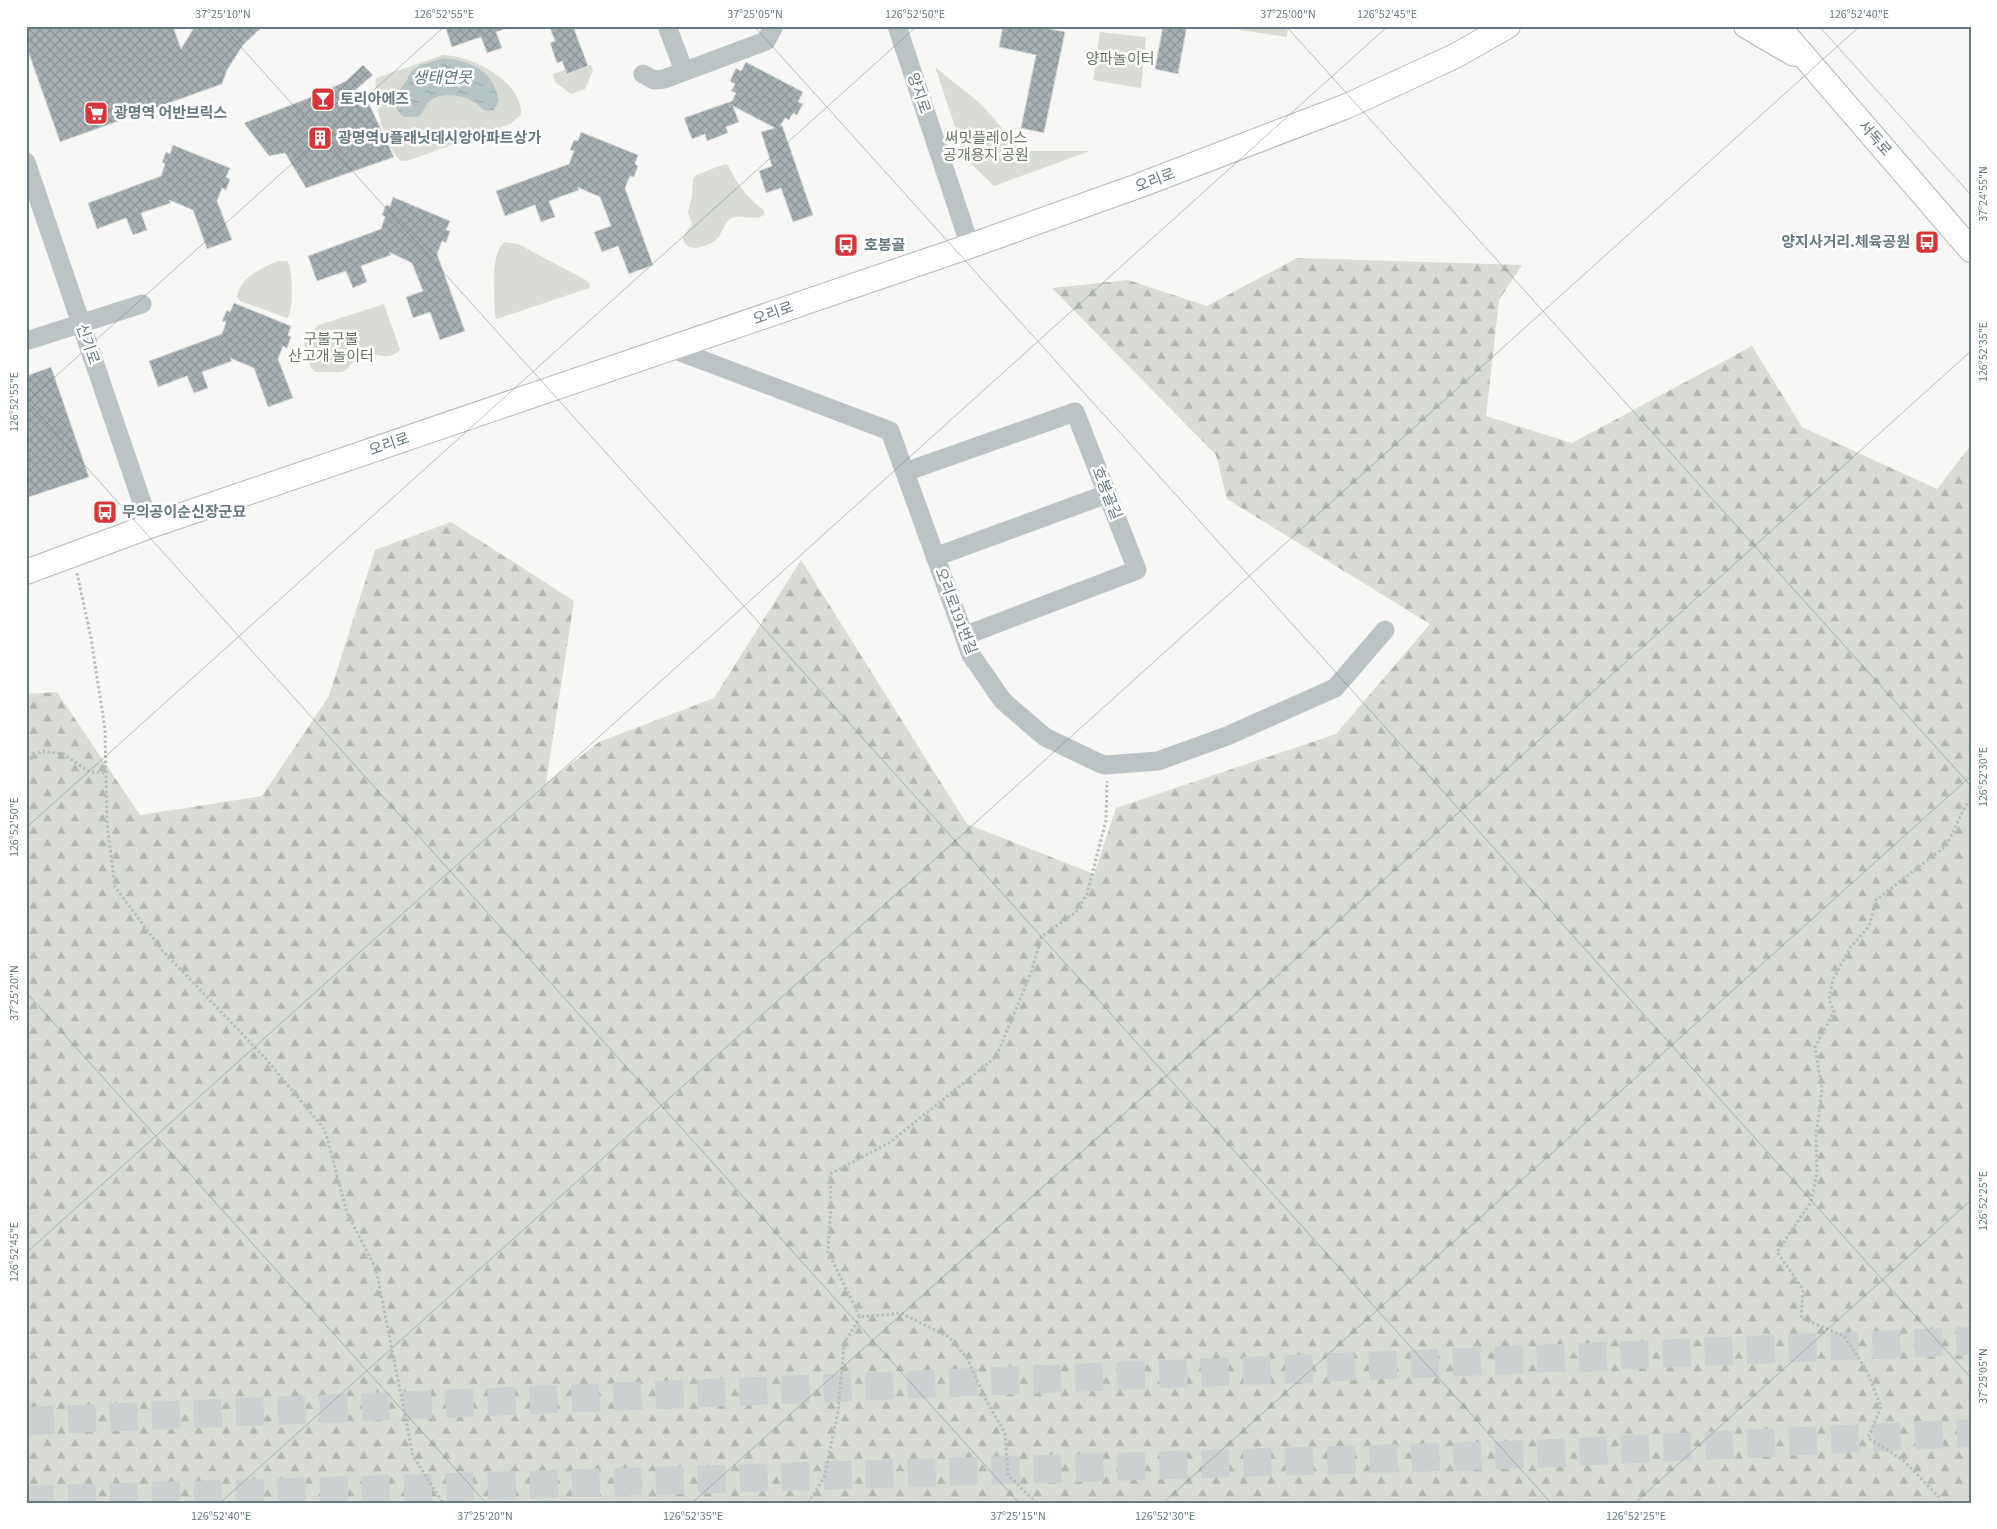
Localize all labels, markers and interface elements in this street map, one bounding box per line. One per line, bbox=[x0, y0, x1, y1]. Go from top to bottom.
text: 37°25'10"N bbox=[195, 6, 251, 23]
text: 126°52'55"E bbox=[414, 6, 474, 23]
text: 37°25'05"N bbox=[727, 6, 783, 23]
text: 126°52'50"E bbox=[885, 6, 945, 23]
text: 37°25'00"N bbox=[1260, 6, 1316, 23]
text: 126°52'45"E bbox=[1357, 6, 1417, 23]
text: 126°52'40"E bbox=[1829, 6, 1889, 23]
park label: 양파놀이터 bbox=[1085, 49, 1155, 70]
water label: 생태연못 bbox=[413, 67, 473, 89]
street label: 양지로 bbox=[902, 70, 935, 116]
bar icon: 토리아에즈 bbox=[310, 86, 336, 112]
place label: 토리아에즈 bbox=[340, 89, 409, 110]
supermarket icon: 광명역 어반브릭스 bbox=[83, 100, 109, 126]
place label: 광명역 어반브릭스 bbox=[114, 103, 228, 124]
street label: 서독로 bbox=[1853, 116, 1896, 161]
building icon: 광명역U플래닛데시앙아파트상가 bbox=[307, 125, 333, 151]
place label: 광명역U플래닛데시앙아파트상가 bbox=[338, 128, 541, 149]
park label: 써밋플레이스 공개용지 공원 bbox=[943, 128, 1029, 166]
street label: 오리로 bbox=[1132, 163, 1178, 198]
text: 37°24'55"N bbox=[1975, 166, 1992, 222]
bus stop icon: 양지사거리.체육공원 bbox=[1914, 229, 1940, 255]
bus stop icon: 호봉골 bbox=[833, 232, 859, 258]
place label: 양지사거리.체육공원 bbox=[1781, 232, 1910, 253]
place label: 호봉골 bbox=[864, 235, 905, 256]
street label: 오리로 bbox=[750, 297, 796, 330]
street label: 신기로 bbox=[71, 321, 104, 367]
text: 126°52'35"E bbox=[1975, 322, 1992, 382]
park label: 구불구불 산고개 놀이터 bbox=[288, 329, 374, 367]
text: 126°52'55"E bbox=[6, 372, 23, 432]
street label: 오리로 bbox=[366, 428, 412, 461]
street label: 호봉골길 bbox=[1086, 464, 1127, 523]
bus stop icon: 무의공이순신장군묘 bbox=[92, 499, 118, 525]
place label: 무의공이순신장군묘 bbox=[122, 502, 246, 523]
street label: 오리로191번길 bbox=[929, 565, 982, 658]
text: 126°52'30"E bbox=[1975, 747, 1992, 807]
text: 126°52'50"E bbox=[6, 797, 23, 857]
text: 37°25'20"N bbox=[6, 965, 23, 1021]
text: 126°52'25"E bbox=[1975, 1171, 1992, 1231]
text: 126°52'45"E bbox=[6, 1222, 23, 1282]
text: 37°25'05"N bbox=[1975, 1348, 1992, 1404]
text: 126°52'40"E bbox=[191, 1508, 251, 1525]
text: 37°25'20"N bbox=[457, 1508, 513, 1525]
text: 126°52'35"E bbox=[663, 1508, 723, 1525]
text: 37°25'15"N bbox=[990, 1508, 1046, 1525]
text: 126°52'30"E bbox=[1135, 1508, 1195, 1525]
text: 126°52'25"E bbox=[1606, 1508, 1666, 1525]

